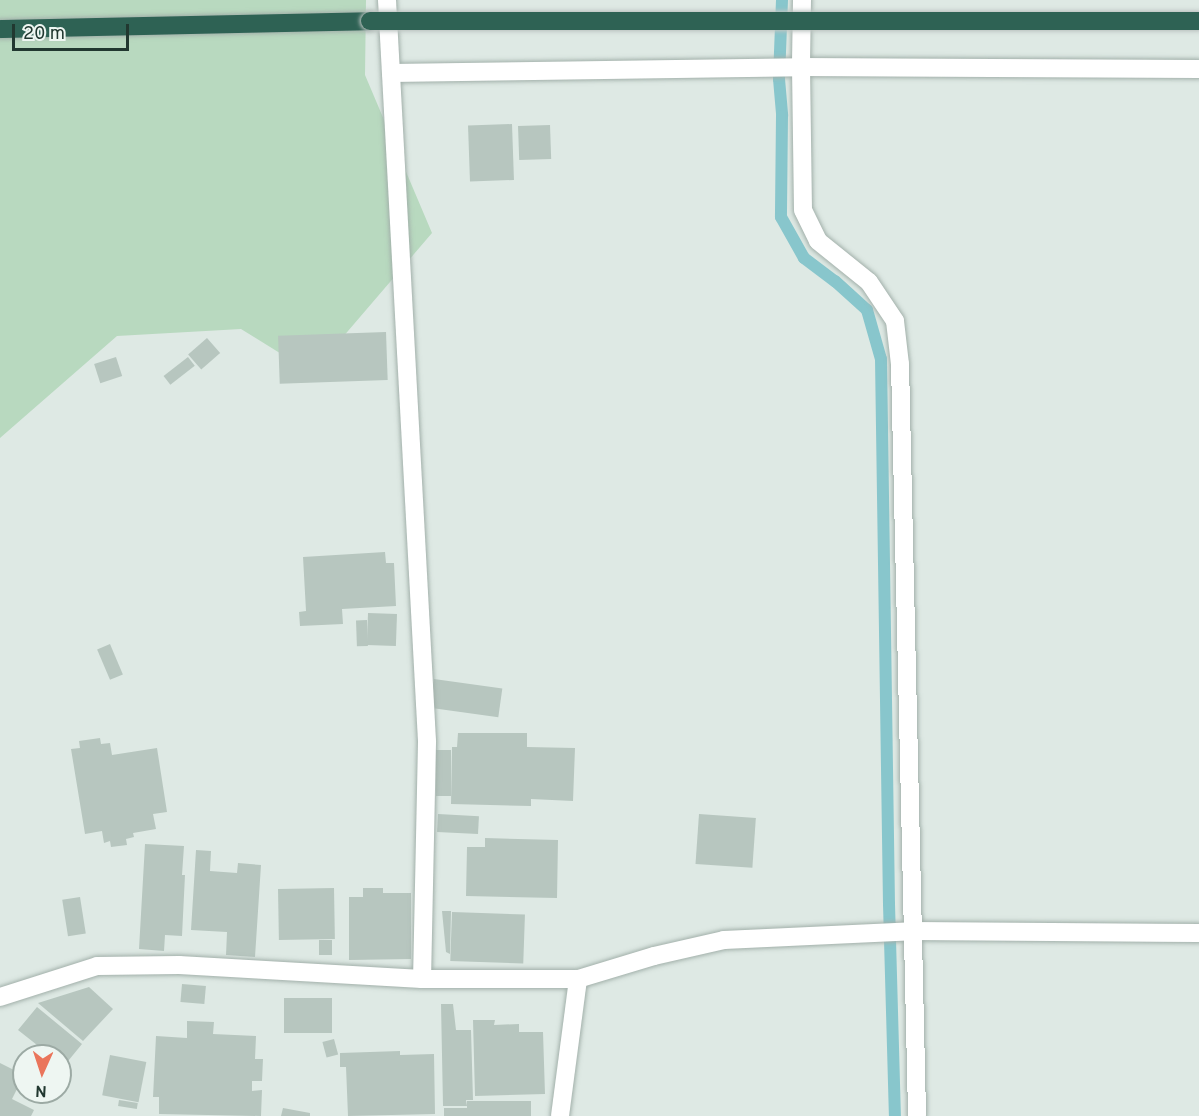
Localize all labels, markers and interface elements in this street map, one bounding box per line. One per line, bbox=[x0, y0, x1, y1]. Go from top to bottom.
scale bar bbox=[15, 12, 132, 50]
text: 20 m bbox=[23, 23, 65, 46]
north arrow bbox=[12, 1044, 72, 1104]
text: N bbox=[35, 1080, 47, 1100]

